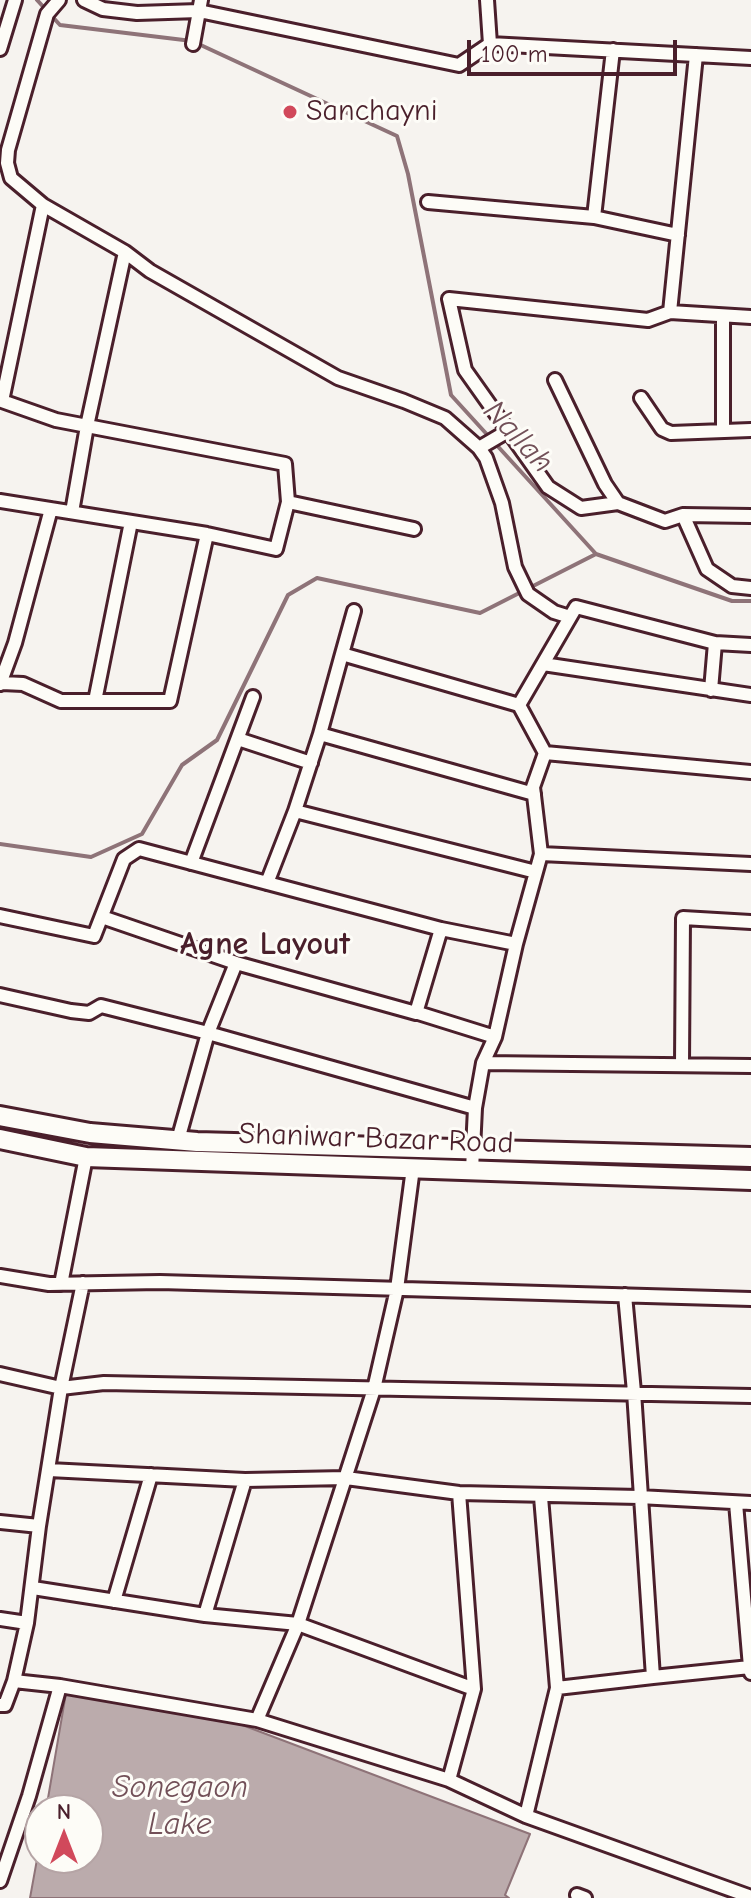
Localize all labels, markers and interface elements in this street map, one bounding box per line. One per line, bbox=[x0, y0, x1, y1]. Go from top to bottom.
scale bar bbox=[471, 24, 681, 74]
text: 100 m bbox=[481, 40, 548, 68]
place label: Sanchayni bbox=[306, 94, 437, 130]
marker: Sanchayni bbox=[281, 103, 299, 121]
water label: Nallah bbox=[475, 393, 561, 481]
district label: Agne Layout bbox=[180, 926, 350, 964]
street label: Shaniwar Bazar Road bbox=[238, 1116, 514, 1162]
water label: Sonegaon Lake bbox=[112, 1769, 248, 1844]
north arrow bbox=[24, 1794, 104, 1874]
text: N bbox=[57, 1799, 71, 1825]

